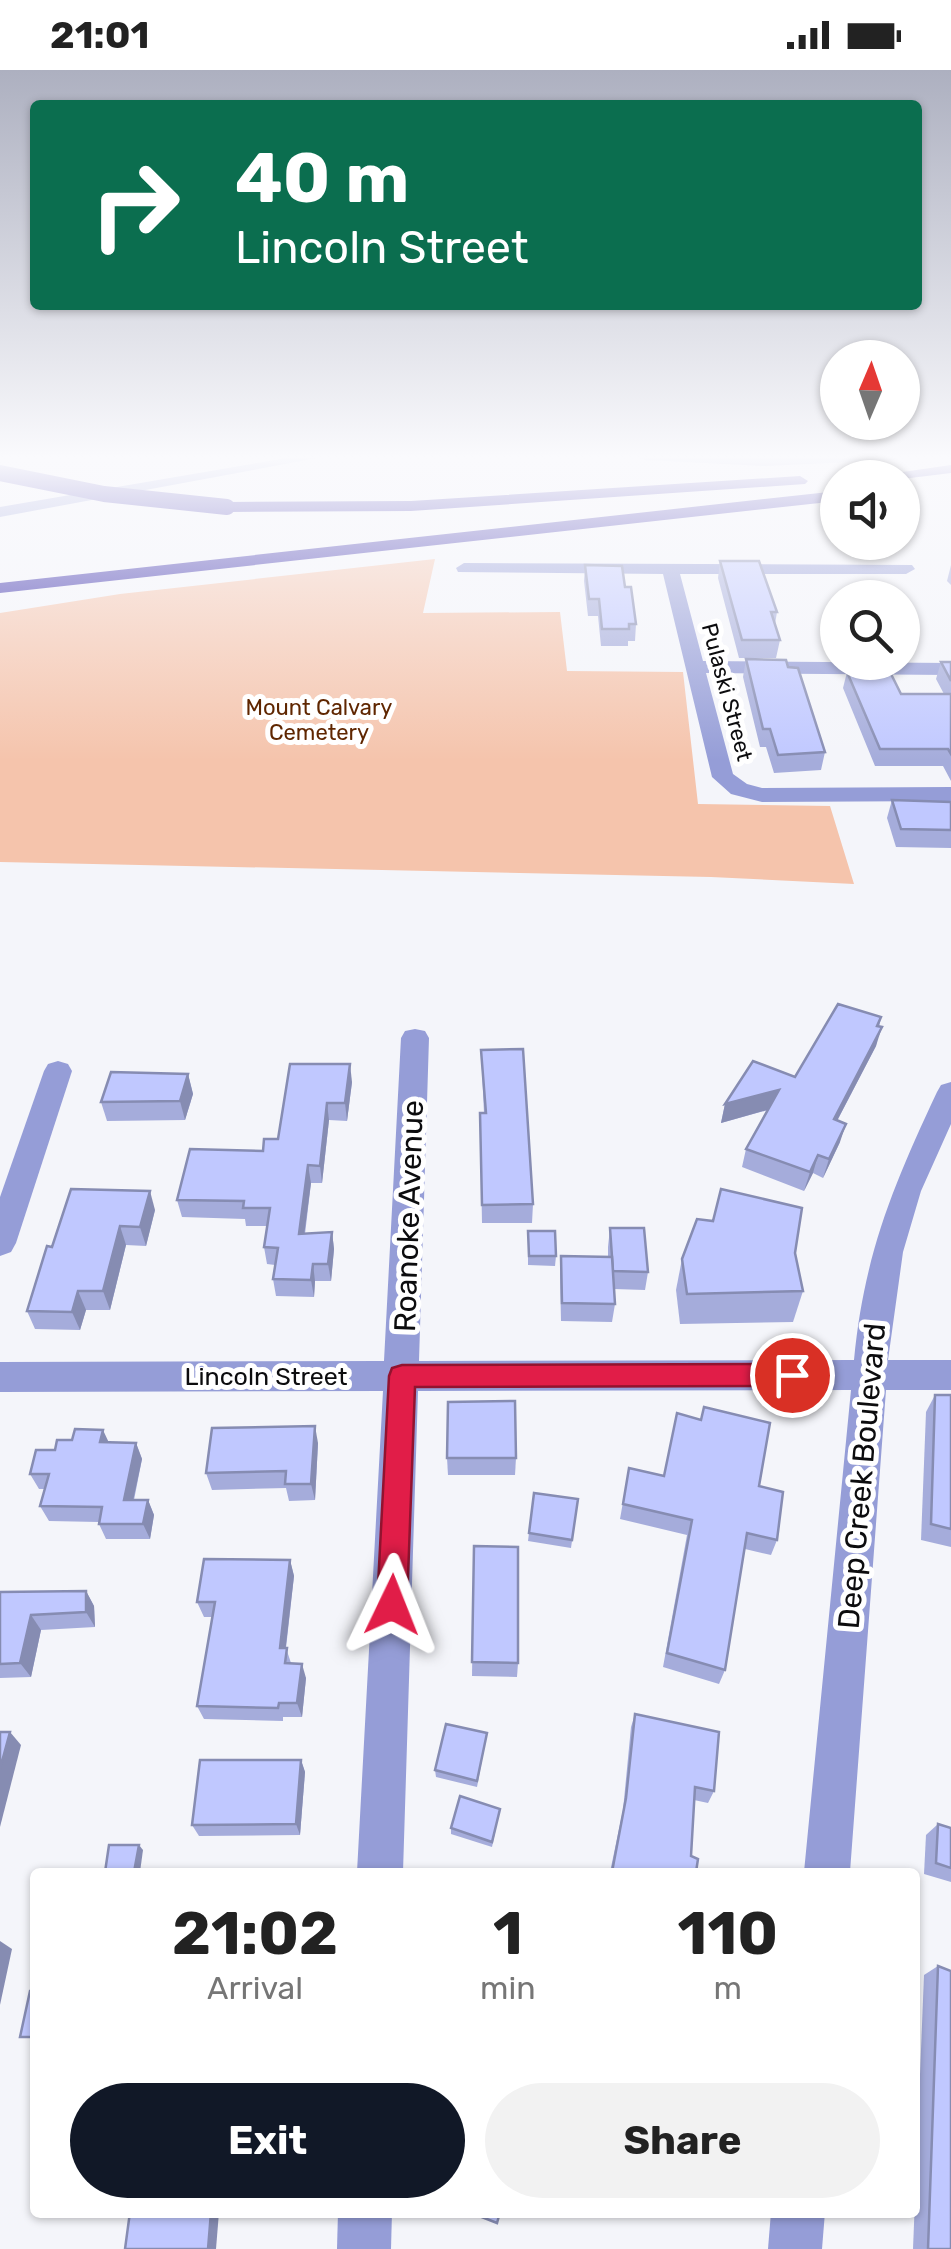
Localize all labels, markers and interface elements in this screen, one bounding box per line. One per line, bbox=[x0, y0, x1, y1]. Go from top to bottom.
text: 21:01 bbox=[50, 12, 149, 58]
text: 40 m bbox=[235, 137, 409, 220]
icon: right bbox=[70, 140, 200, 270]
text: Lincoln Street bbox=[235, 221, 529, 274]
north arrow bbox=[820, 340, 920, 440]
map controls bbox=[820, 340, 920, 680]
button: sound bbox=[820, 460, 920, 560]
button: search bbox=[820, 580, 920, 680]
street label: Pulaski Street bbox=[696, 620, 758, 764]
park label: Mount Calvary Cemetery bbox=[245, 694, 393, 746]
street label: Roanoke Avenue bbox=[387, 1100, 431, 1332]
street label: Deep Creek Boulevard bbox=[831, 1321, 893, 1631]
pin bbox=[750, 1333, 835, 1418]
icon: arrive bbox=[765, 1348, 820, 1403]
street label: Lincoln Street bbox=[184, 1362, 348, 1391]
position arrow bbox=[340, 1553, 444, 1657]
text: 21:02 bbox=[172, 1898, 338, 1969]
text: 1 bbox=[493, 1898, 523, 1969]
text: 110 bbox=[678, 1898, 778, 1969]
text: Arrival bbox=[207, 1969, 303, 2007]
text: min bbox=[480, 1969, 536, 2007]
text: m bbox=[714, 1969, 742, 2007]
button: Exit bbox=[70, 2083, 465, 2198]
button: Share bbox=[485, 2083, 880, 2198]

